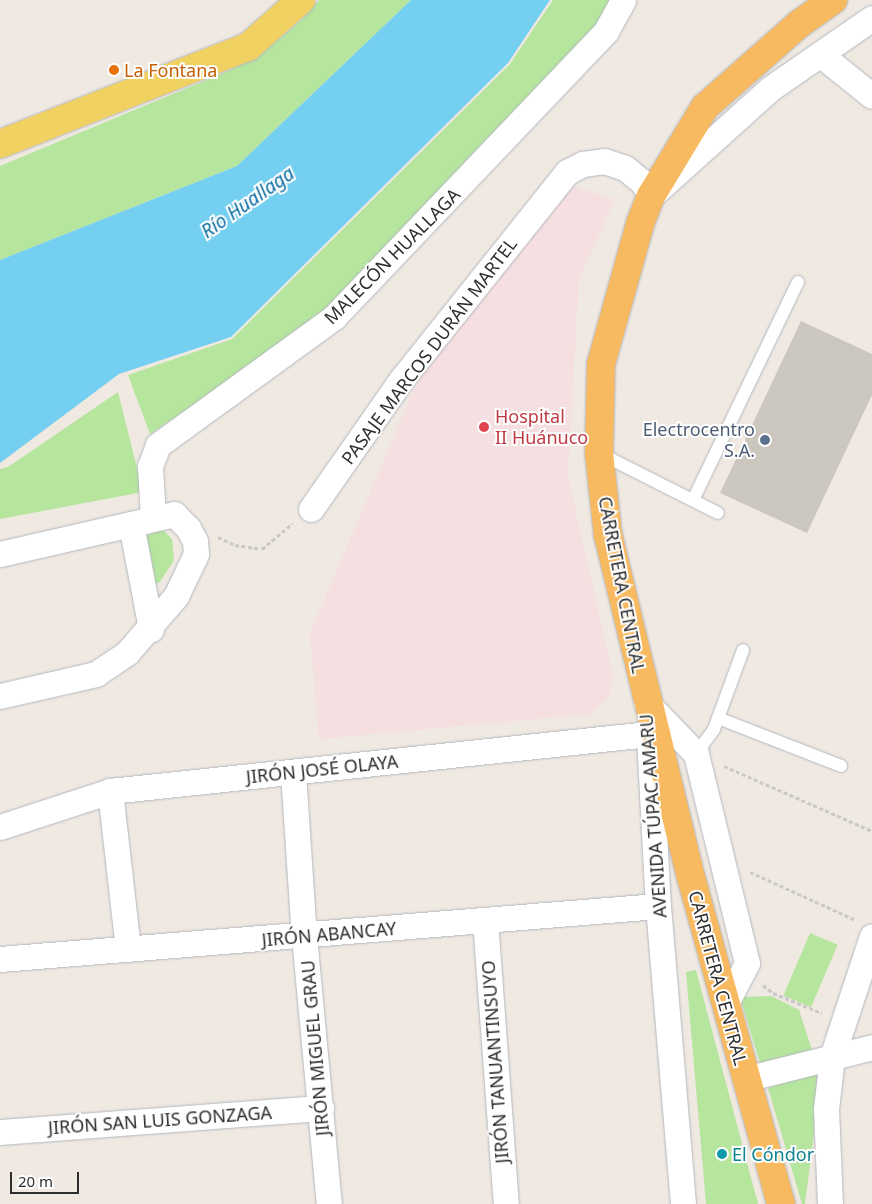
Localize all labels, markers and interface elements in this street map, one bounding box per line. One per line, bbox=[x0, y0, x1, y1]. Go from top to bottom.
place label: La Fontana bbox=[124, 59, 217, 81]
marker: La Fontana bbox=[108, 64, 120, 76]
water label: Río Huallaga bbox=[197, 163, 299, 243]
street label: MALECÓN HUALLAGA bbox=[320, 184, 464, 328]
street label: PASAJE MARCOS DURÁN MARTEL bbox=[337, 234, 521, 468]
place label: Hospital II Huánuco bbox=[495, 406, 588, 448]
place label: Electrocentro S.A. bbox=[643, 419, 755, 462]
marker: Hospital II Huánuco bbox=[477, 420, 491, 434]
marker: Electrocentro S.A. bbox=[759, 434, 771, 446]
street label: CARRETERA CENTRAL bbox=[594, 495, 650, 675]
street label: AVENIDA TÚPAC AMARU bbox=[635, 713, 671, 919]
street label: JIRÓN JOSÉ OLAYA bbox=[245, 750, 399, 788]
street label: CARRETERA CENTRAL bbox=[684, 888, 752, 1068]
street label: JIRÓN ABANCAY bbox=[261, 917, 397, 951]
street label: JIRÓN MIGUEL GRAU bbox=[297, 959, 333, 1137]
street label: JIRÓN TANUANTINSUYO bbox=[477, 960, 513, 1164]
street label: JIRÓN SAN LUIS GONZAGA bbox=[47, 1101, 273, 1139]
place label: El Cóndor bbox=[732, 1143, 814, 1165]
marker: El Cóndor bbox=[716, 1148, 728, 1160]
scale bar bbox=[12, 1162, 81, 1194]
text: 20 m bbox=[18, 1171, 53, 1191]

